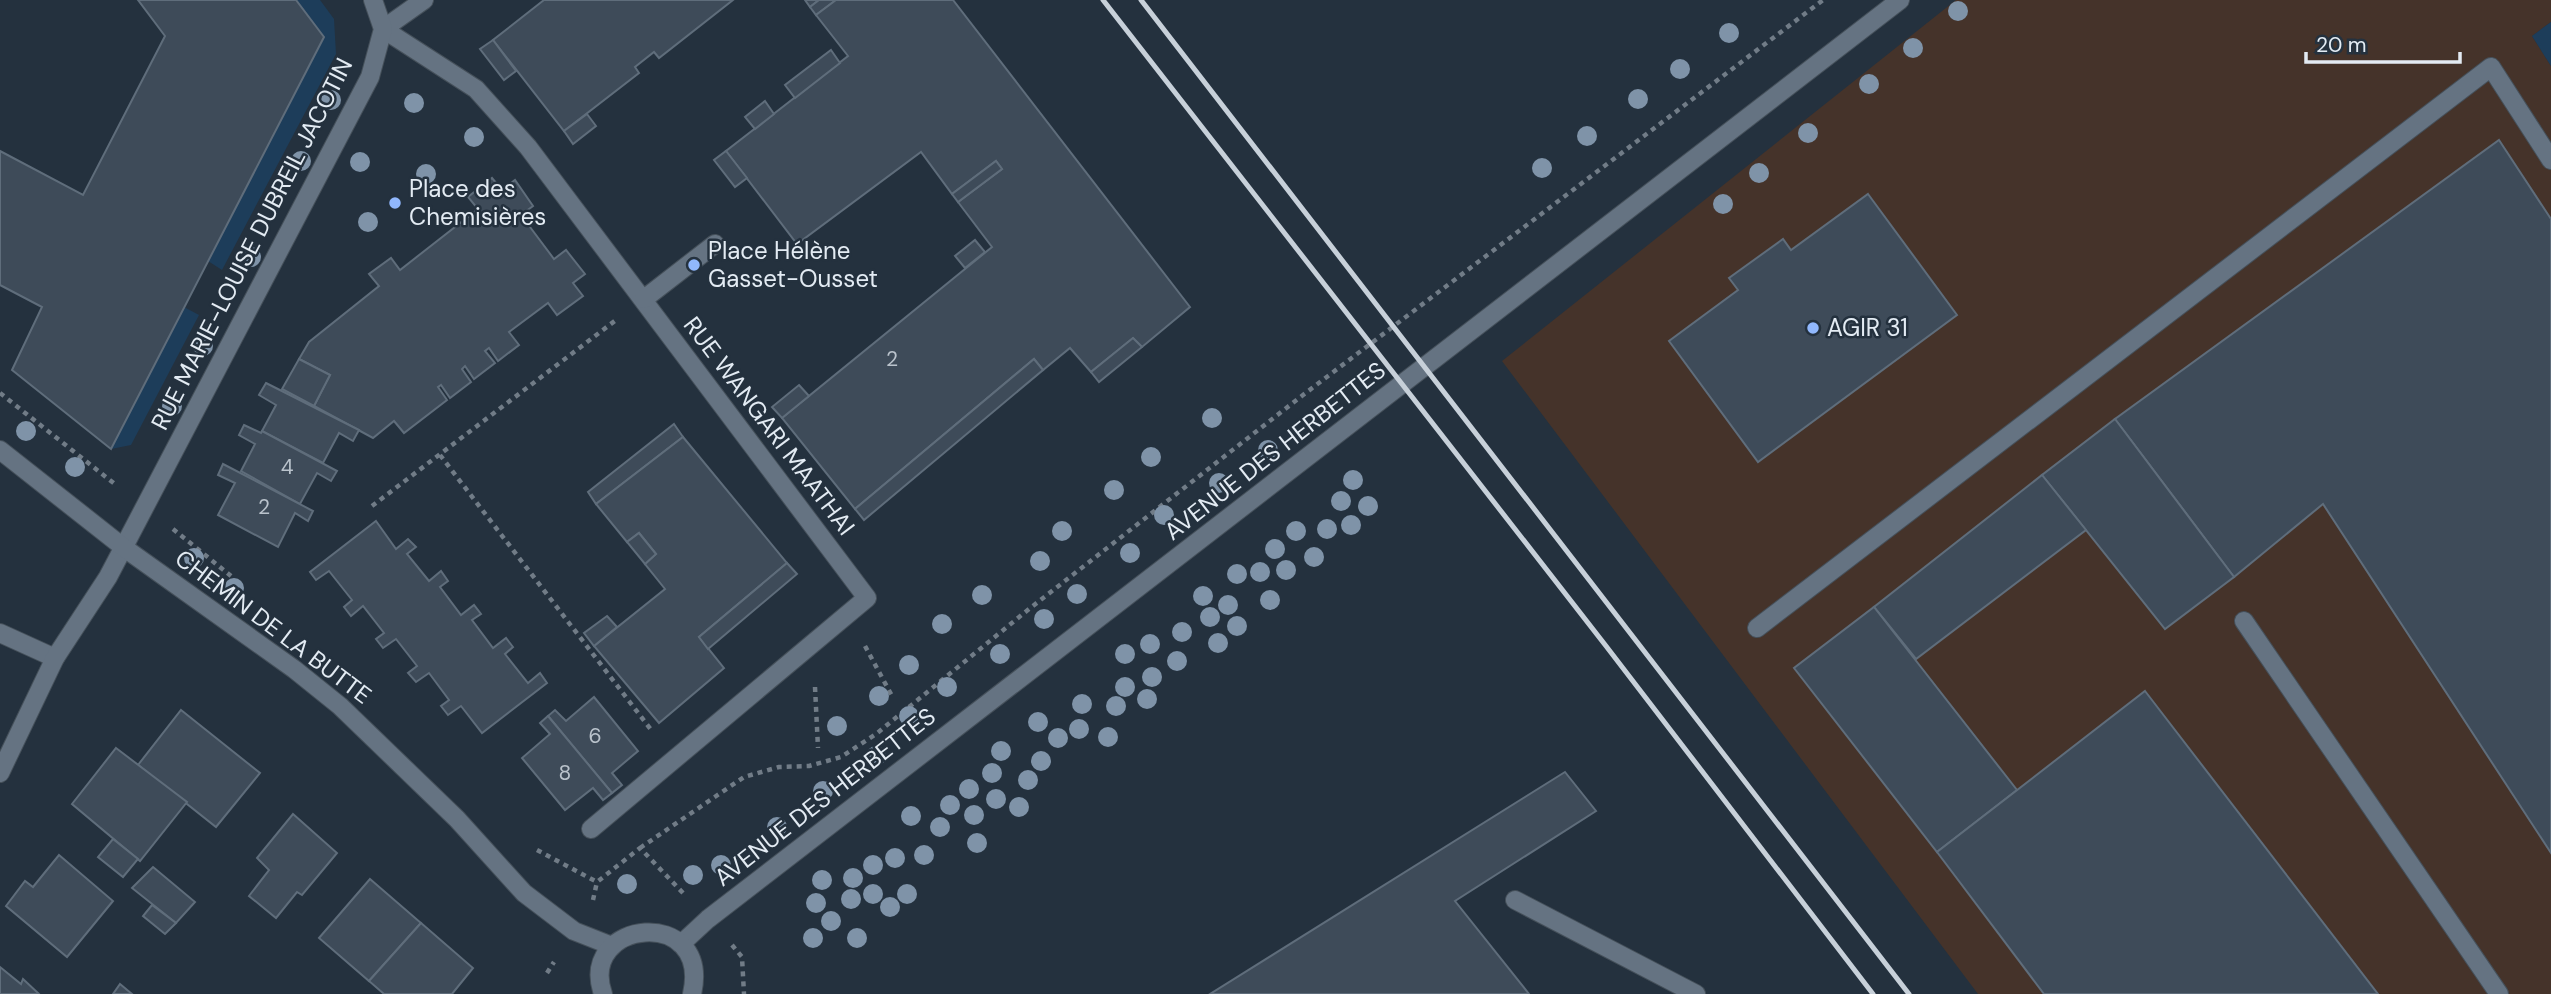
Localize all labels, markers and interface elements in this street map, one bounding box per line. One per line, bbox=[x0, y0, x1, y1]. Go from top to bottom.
scale bar bbox=[2306, 21, 2460, 65]
text: 20 m bbox=[2316, 31, 2367, 59]
street label: RUE MARIE-LOUISE DUBREIL JACOTIN bbox=[144, 53, 359, 435]
place label: Place des Chemisières bbox=[409, 173, 546, 232]
marker: Place des Chemisières bbox=[387, 195, 403, 211]
place label: Place Hélène Gasset-Ousset bbox=[708, 235, 878, 294]
marker: Place Hélène Gasset-Ousset bbox=[686, 257, 702, 273]
street label: RUE WANGARI MAATHAI bbox=[677, 310, 862, 541]
place label: AGIR 31 bbox=[1827, 312, 1908, 343]
marker: AGIR 31 bbox=[1805, 320, 1821, 336]
house number: 2 bbox=[886, 345, 898, 373]
street label: AVENUE DES HERBETTES bbox=[1158, 355, 1392, 547]
house number: 4 bbox=[281, 453, 294, 481]
house number: 2 bbox=[258, 493, 270, 521]
street label: CHEMIN DE LA BUTTE bbox=[169, 543, 378, 711]
street label: AVENUE DES HERBETTES bbox=[708, 701, 942, 893]
house number: 6 bbox=[588, 722, 602, 750]
house number: 8 bbox=[559, 759, 571, 787]

